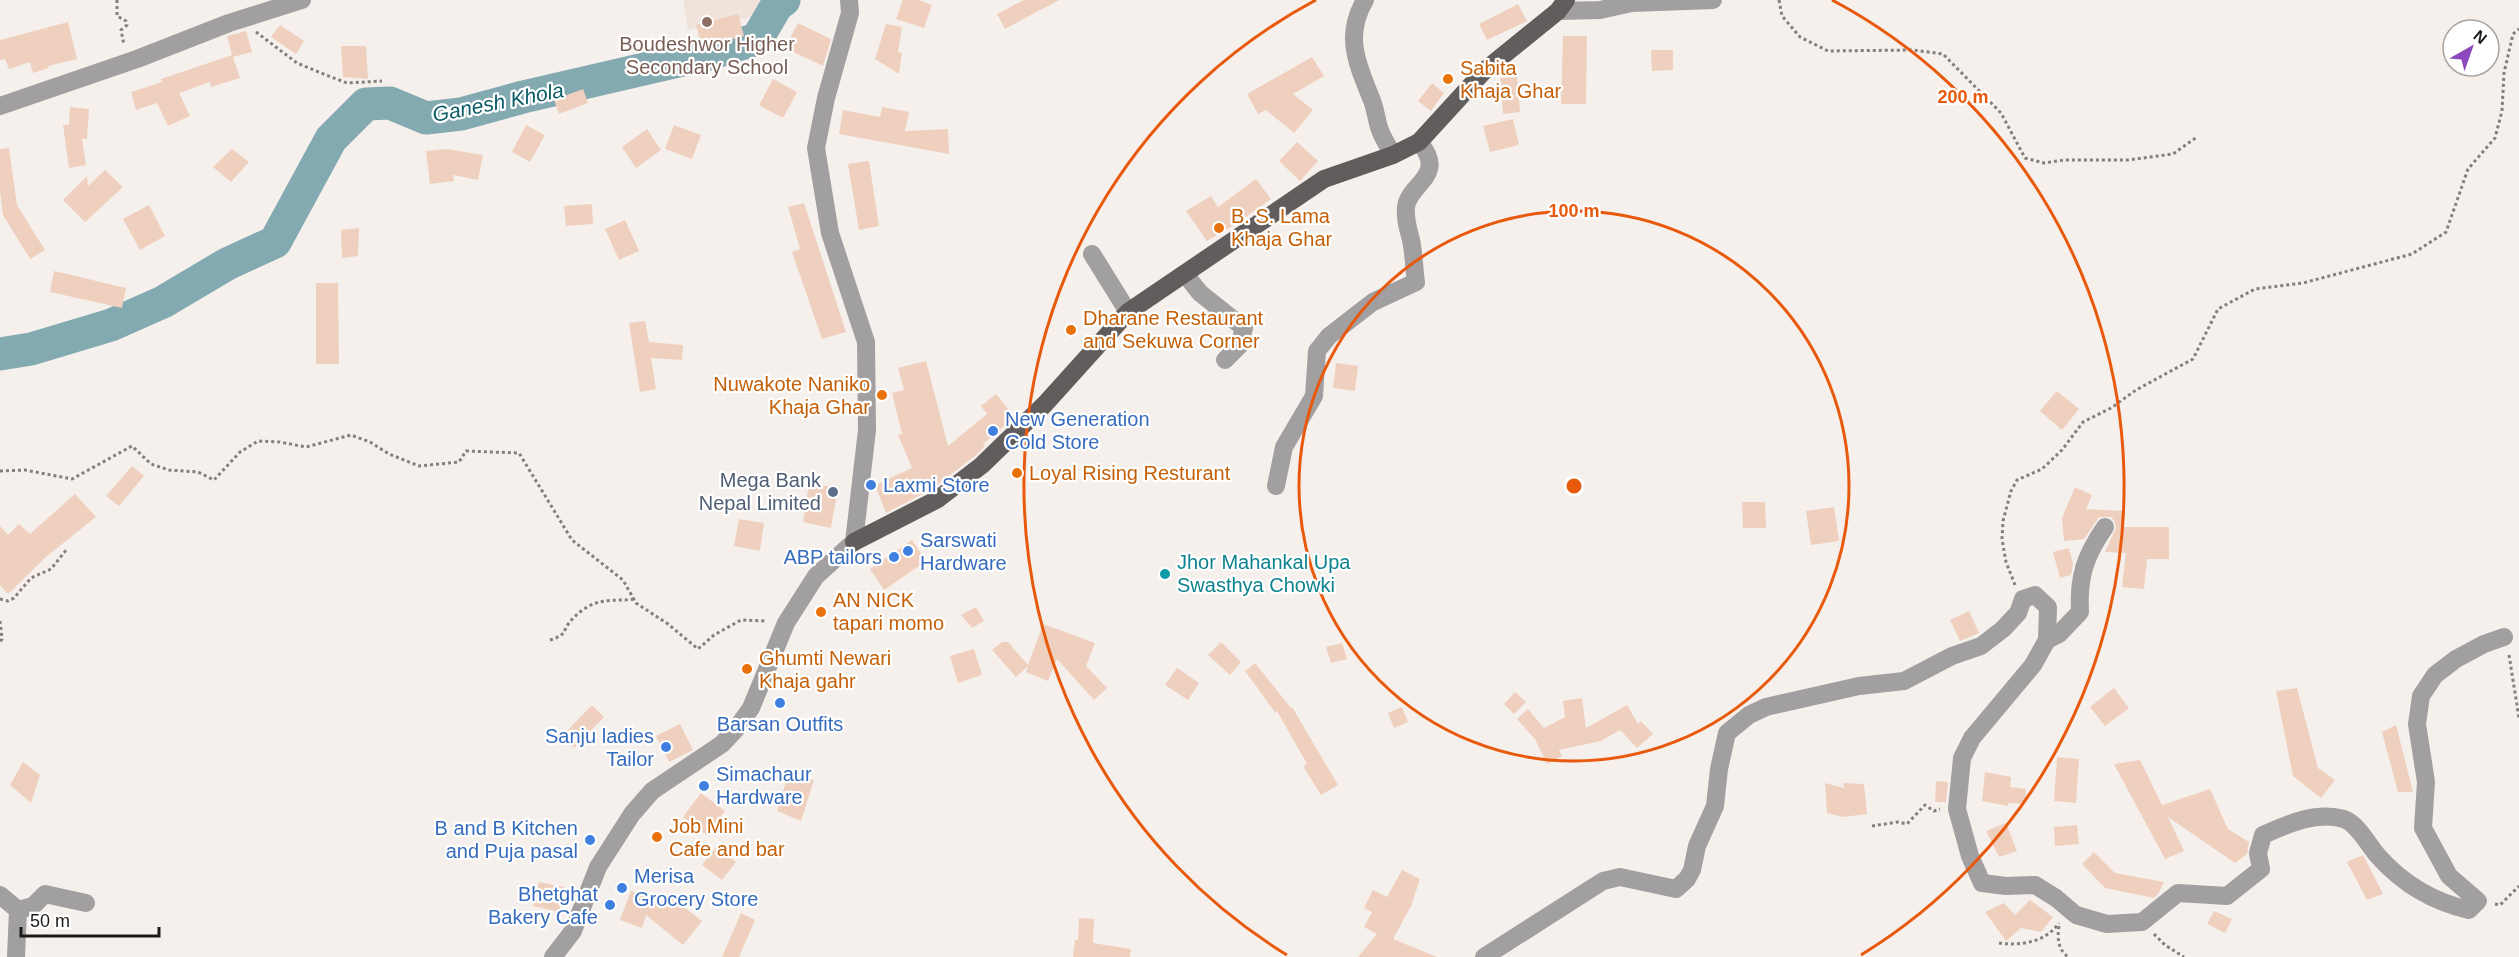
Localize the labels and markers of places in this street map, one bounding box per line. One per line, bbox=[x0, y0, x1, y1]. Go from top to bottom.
marker: Boudeshwor Higher Secondary School bbox=[700, 15, 714, 29]
place label: Boudeshwor Higher Secondary School bbox=[619, 33, 795, 78]
place label: Sabita Khaja Ghar bbox=[1460, 57, 1562, 102]
marker: Sabita Khaja Ghar bbox=[1441, 72, 1455, 86]
place label: B. S. Lama Khaja Ghar bbox=[1231, 205, 1333, 250]
marker: B. S. Lama Khaja Ghar bbox=[1212, 221, 1226, 235]
place label: Dharane Restaurant and Sekuwa Corner bbox=[1083, 307, 1264, 352]
marker: Dharane Restaurant and Sekuwa Corner bbox=[1064, 323, 1078, 337]
place label: Nuwakote Naniko Khaja Ghar bbox=[713, 373, 870, 418]
marker: Nuwakote Naniko Khaja Ghar bbox=[875, 388, 889, 402]
place label: New Generation Cold Store bbox=[1005, 408, 1150, 453]
marker: New Generation Cold Store bbox=[986, 424, 1000, 438]
place label: Loyal Rising Resturant bbox=[1029, 462, 1231, 484]
marker: Loyal Rising Resturant bbox=[1010, 466, 1024, 480]
place label: Mega Bank Nepal Limited bbox=[699, 469, 822, 514]
place label: Laxmi Store bbox=[883, 474, 990, 496]
centre of rings bbox=[1564, 476, 1584, 496]
marker: Laxmi Store bbox=[864, 478, 878, 492]
marker: Mega Bank Nepal Limited bbox=[826, 485, 840, 499]
place label: Sarswati Hardware bbox=[920, 529, 1007, 574]
marker: Sarswati Hardware bbox=[901, 544, 915, 558]
place label: ABP tailors bbox=[783, 546, 882, 568]
marker: ABP tailors bbox=[887, 550, 901, 564]
place label: Jhor Mahankal Upa Swasthya Chowki bbox=[1177, 551, 1351, 596]
marker: Jhor Mahankal Upa Swasthya Chowki bbox=[1158, 567, 1172, 581]
place label: AN NICK tapari momo bbox=[833, 589, 944, 634]
marker: AN NICK tapari momo bbox=[814, 605, 828, 619]
place label: Ghumti Newari Khaja gahr bbox=[759, 647, 891, 692]
marker: Ghumti Newari Khaja gahr bbox=[740, 662, 754, 676]
marker: Barsan Outfits bbox=[773, 696, 787, 710]
place label: Barsan Outfits bbox=[717, 713, 843, 735]
place label: Sanju ladies Tailor bbox=[545, 725, 654, 770]
marker: Sanju ladies Tailor bbox=[659, 740, 673, 754]
place label: Simachaur Hardware bbox=[716, 763, 812, 808]
marker: Simachaur Hardware bbox=[697, 779, 711, 793]
place label: Job Mini Cafe and bar bbox=[669, 815, 785, 860]
place label: B and B Kitchen and Puja pasal bbox=[435, 817, 578, 862]
marker: Job Mini Cafe and bar bbox=[650, 830, 664, 844]
marker: B and B Kitchen and Puja pasal bbox=[583, 833, 597, 847]
place label: Merisa Grocery Store bbox=[634, 865, 758, 910]
marker: Merisa Grocery Store bbox=[615, 881, 629, 895]
place label: Bhetghat Bakery Cafe bbox=[488, 883, 598, 928]
marker: Bhetghat Bakery Cafe bbox=[603, 898, 617, 912]

